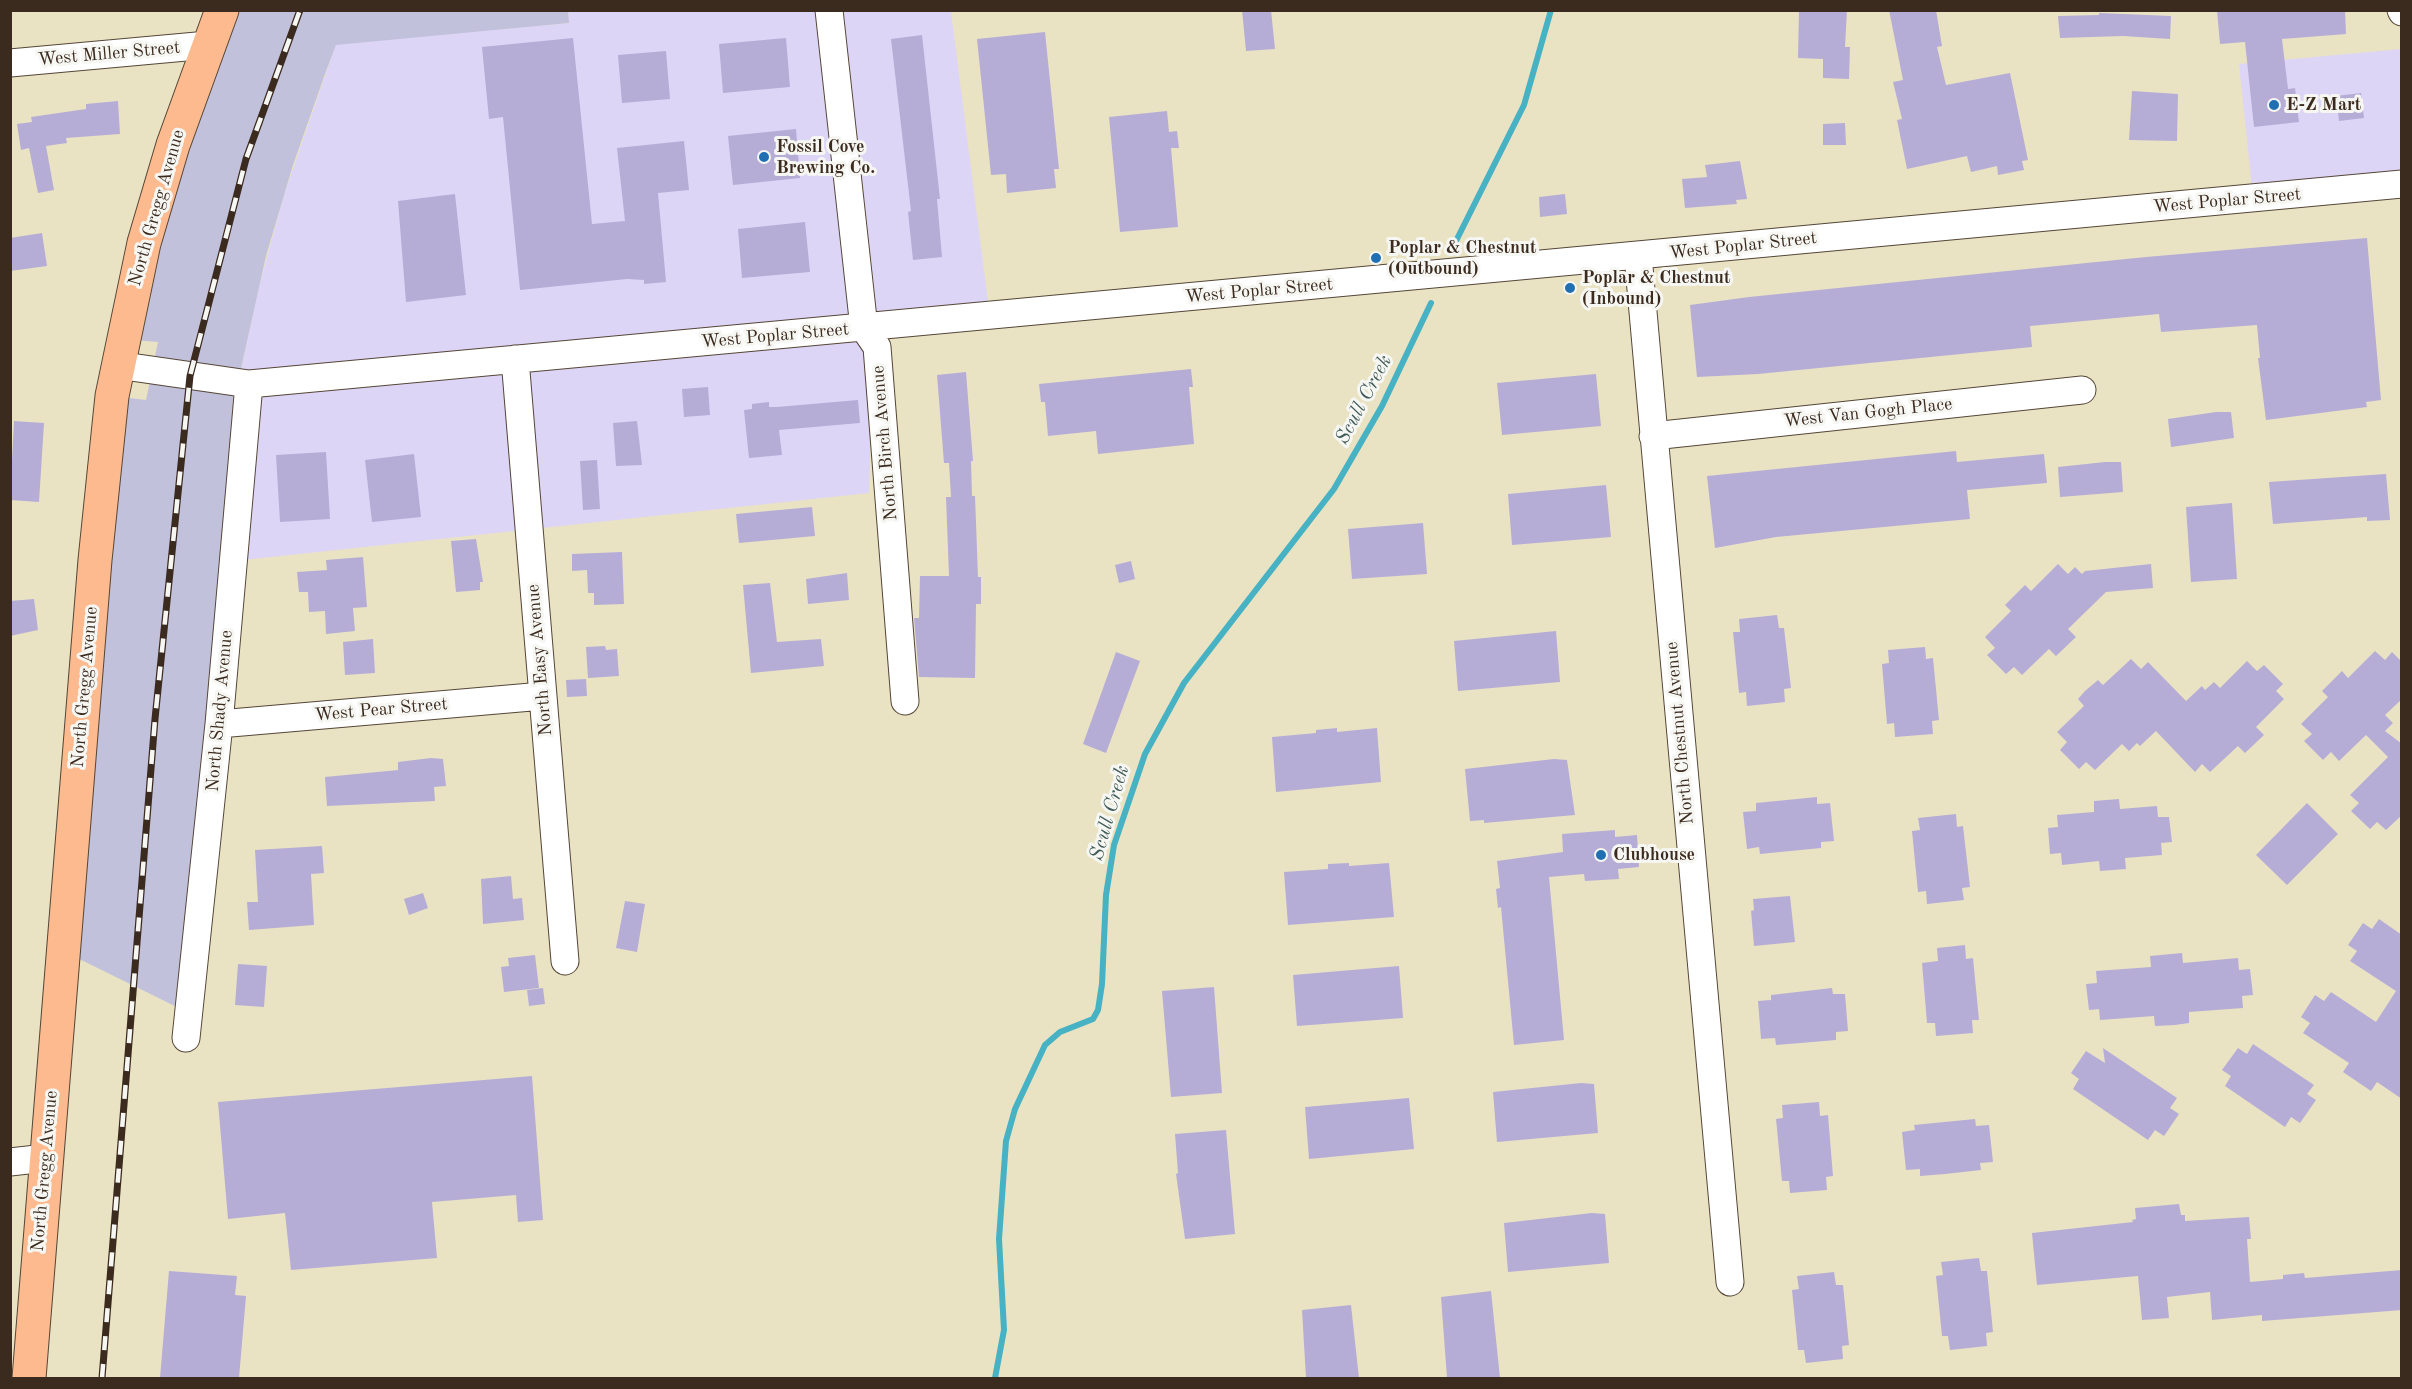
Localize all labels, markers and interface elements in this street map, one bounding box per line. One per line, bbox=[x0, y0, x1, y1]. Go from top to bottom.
street label: West Miller Street bbox=[37, 37, 181, 71]
place label: E-Z Mart bbox=[2286, 94, 2361, 116]
marker: E-Z Mart bbox=[2267, 98, 2281, 112]
street label: North Gregg Avenue bbox=[124, 127, 190, 289]
place label: Fossil Cove Brewing Co. bbox=[776, 136, 875, 178]
marker: Fossil Cove Brewing Co. bbox=[757, 150, 771, 164]
street label: West Poplar Street bbox=[2152, 184, 2302, 218]
street label: West Poplar Street bbox=[1668, 228, 1818, 264]
place label: Poplar & Chestnut (Outbound) bbox=[1388, 237, 1536, 280]
marker: Poplar & Chestnut (Outbound) bbox=[1369, 251, 1383, 265]
place label: Poplar & Chestnut (Inbound) bbox=[1582, 267, 1730, 310]
street label: West Poplar Street bbox=[1184, 274, 1334, 308]
marker: Poplar & Chestnut (Inbound) bbox=[1563, 281, 1577, 295]
street label: West Poplar Street bbox=[700, 319, 850, 353]
water label: Scull Creek bbox=[1330, 351, 1398, 449]
street label: North Birch Avenue bbox=[867, 364, 903, 522]
street label: West Van Gogh Place bbox=[1783, 393, 1953, 433]
street label: North Easy Avenue bbox=[523, 583, 557, 737]
street label: North Gregg Avenue bbox=[67, 606, 103, 768]
street label: North Shady Avenue bbox=[202, 629, 238, 793]
street label: North Chestnut Avenue bbox=[1661, 641, 1699, 825]
street label: West Pear Street bbox=[314, 693, 448, 727]
water label: Scull Creek bbox=[1085, 763, 1135, 863]
place label: Clubhouse bbox=[1613, 844, 1695, 866]
marker: Clubhouse bbox=[1594, 848, 1608, 862]
street label: North Gregg Avenue bbox=[27, 1090, 63, 1252]

